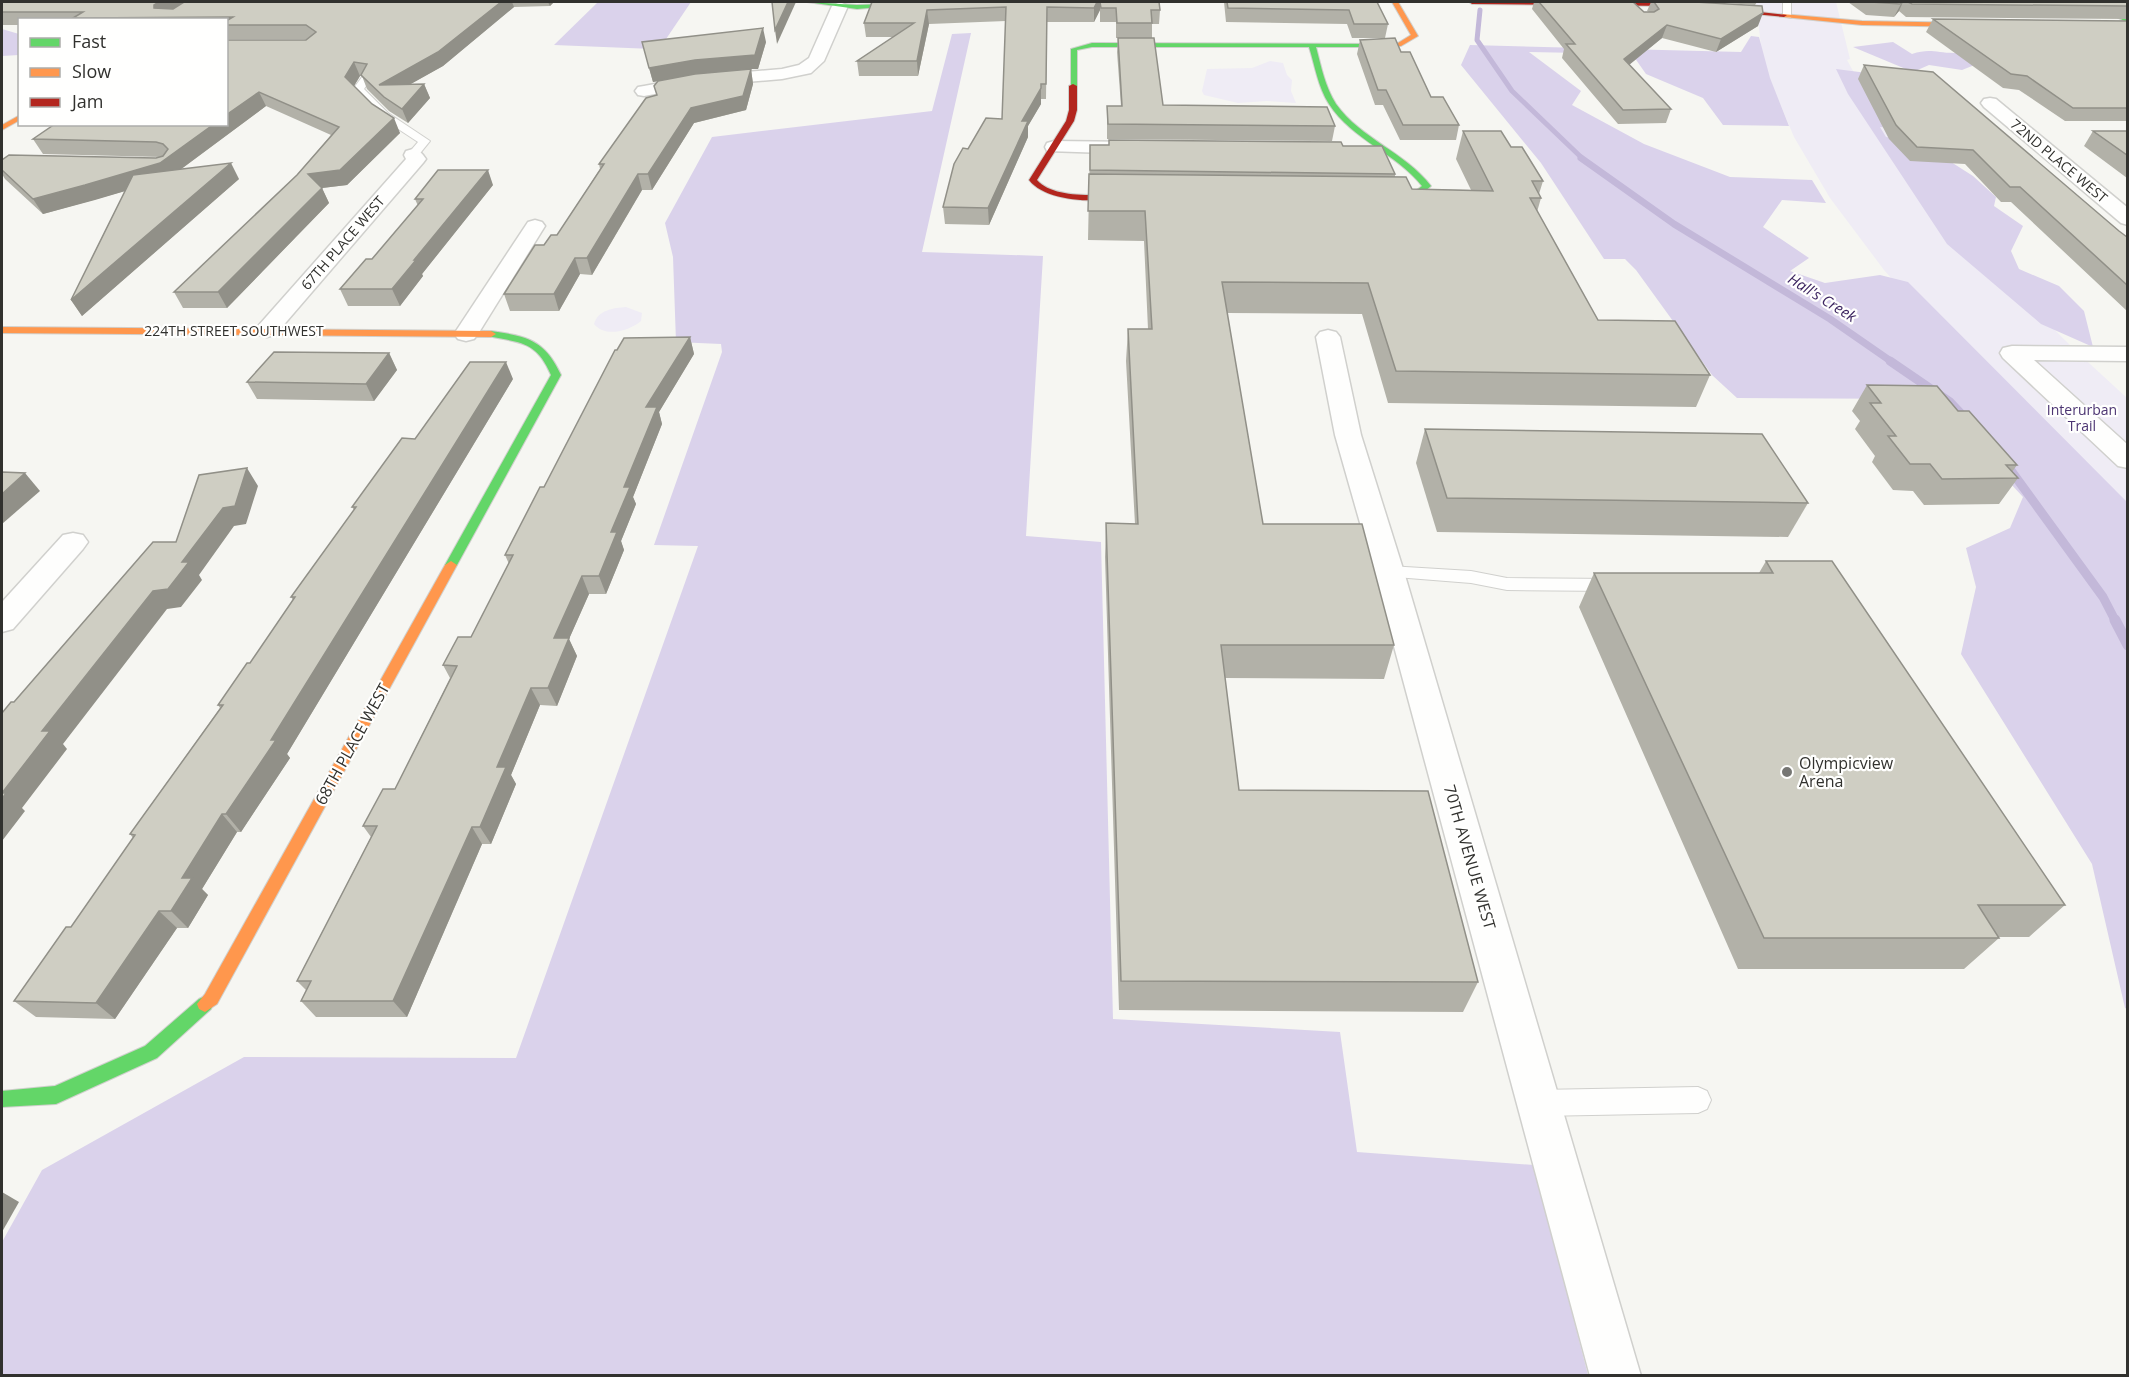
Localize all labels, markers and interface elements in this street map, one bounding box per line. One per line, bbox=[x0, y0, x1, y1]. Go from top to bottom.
legend bbox=[18, 18, 228, 126]
text: Fast bbox=[72, 29, 106, 53]
text: Slow bbox=[72, 59, 111, 83]
text: Jam bbox=[70, 89, 104, 113]
street label: 72ND PLACE WEST bbox=[2007, 114, 2112, 207]
street label: 67TH PLACE WEST bbox=[297, 191, 389, 294]
water label: Hall's Creek bbox=[1785, 268, 1861, 326]
street label: 224TH STREET SOUTHWEST bbox=[144, 321, 324, 340]
park label: Interurban Trail bbox=[2047, 400, 2117, 435]
street label: 68TH PLACE WEST bbox=[310, 679, 395, 809]
place label: Olympicview Arena bbox=[1799, 752, 1894, 792]
marker: Olympicview Arena bbox=[1780, 765, 1794, 779]
street label: 70TH AVENUE WEST bbox=[1439, 782, 1501, 932]

